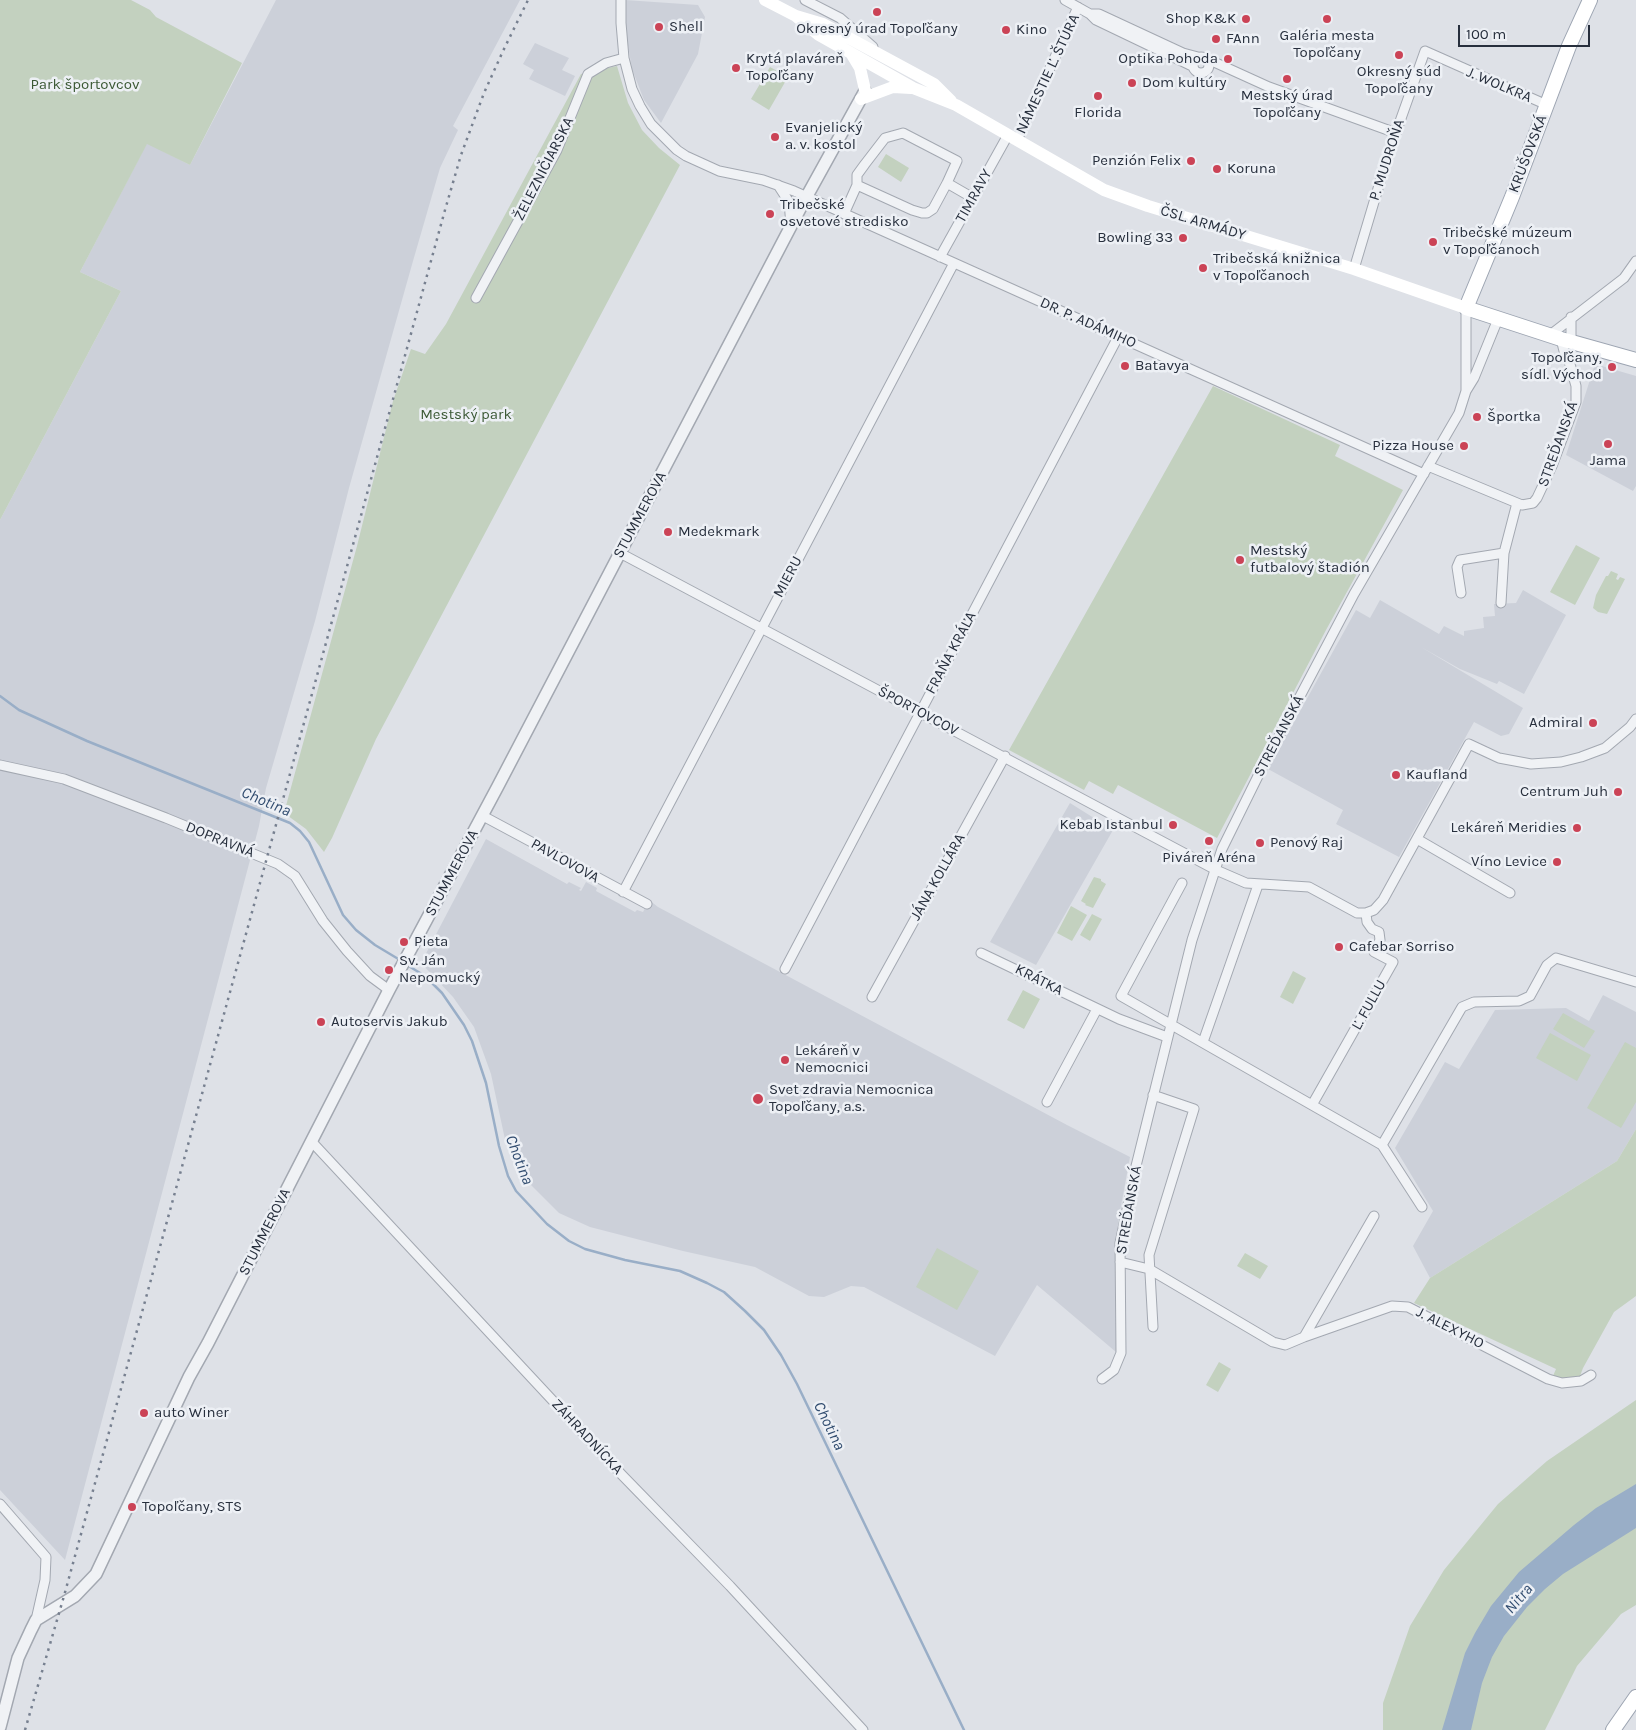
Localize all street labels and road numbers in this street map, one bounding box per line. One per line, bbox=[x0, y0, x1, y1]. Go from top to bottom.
street label: NÁMESTIE Ľ. ŠTÚRA bbox=[1012, 11, 1084, 137]
street label: J. WOLKRA bbox=[1464, 63, 1534, 107]
street label: KRUŠOVSKÁ bbox=[1505, 113, 1551, 195]
street label: ŽELEZNIČIARSKA bbox=[510, 114, 578, 224]
street label: P. MUDROŇA bbox=[1365, 117, 1409, 203]
street label: TIMRAVY bbox=[952, 166, 996, 226]
street label: ČSL. ARMÁDY bbox=[1158, 201, 1248, 245]
street label: DR. P. ADÁMIHO bbox=[1037, 294, 1139, 352]
street label: STREĎANSKÁ bbox=[1534, 399, 1582, 489]
street label: STUMMEROVA bbox=[610, 469, 670, 561]
street label: MIERU bbox=[770, 553, 806, 601]
street label: FRAŇA KRÁĽA bbox=[922, 609, 980, 697]
street label: ŠPORTOVCOV bbox=[875, 682, 961, 740]
street label: STREĎANSKÁ bbox=[1250, 692, 1308, 780]
street label: DOPRAVNÁ bbox=[183, 818, 257, 862]
street label: STUMMEROVA bbox=[422, 827, 482, 919]
street label: JÁNA KOLLÁRA bbox=[907, 831, 969, 923]
street label: PAVLOVOVA bbox=[528, 835, 602, 887]
street label: KRÁTKA bbox=[1012, 960, 1066, 1000]
street label: Ľ. FULLU bbox=[1348, 977, 1390, 1033]
street label: STREĎANSKÁ bbox=[1112, 1164, 1146, 1256]
street label: STUMMEROVA bbox=[235, 1185, 295, 1279]
street label: J. ALEXYHO bbox=[1413, 1303, 1487, 1353]
street label: ZÁHRADNÍCKA bbox=[547, 1396, 627, 1478]

